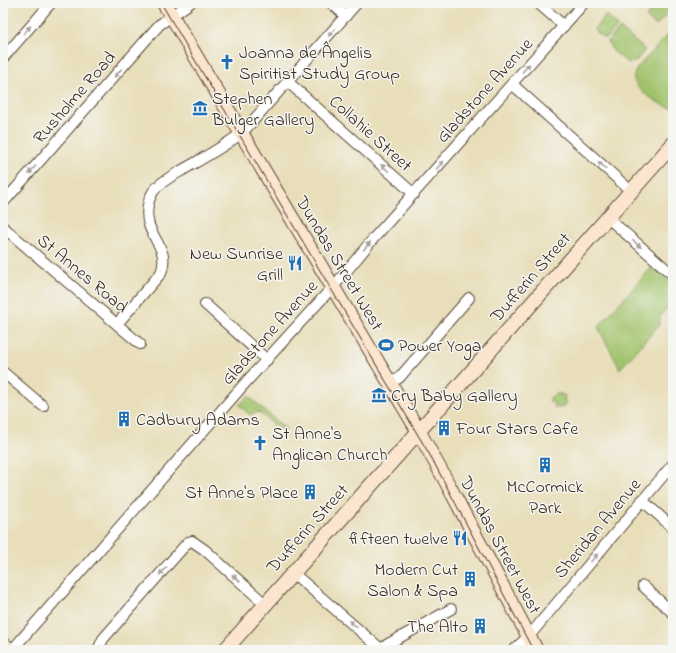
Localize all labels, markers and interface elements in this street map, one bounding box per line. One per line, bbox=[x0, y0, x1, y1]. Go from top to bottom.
one-way arrow bbox=[22, 25, 31, 36]
one-way arrow bbox=[327, 27, 336, 37]
street label: Gladstone Avenue bbox=[431, 32, 541, 150]
place label: Joanna de Ângelis Spiritist Study Group bbox=[239, 41, 400, 88]
street label: Rusholme Road bbox=[28, 46, 123, 150]
church icon: Joanna de Ângelis Spiritist Study Group bbox=[218, 53, 236, 71]
one-way arrow bbox=[522, 63, 531, 74]
one-way arrow bbox=[114, 68, 123, 77]
place label: Stephen Bulger Gallery bbox=[211, 87, 314, 135]
street label: Collahie Street bbox=[322, 90, 417, 179]
museum icon: Stephen Bulger Gallery bbox=[191, 99, 209, 117]
one-way arrow bbox=[435, 160, 444, 170]
one-way arrow bbox=[597, 160, 607, 169]
one-way arrow bbox=[380, 163, 390, 173]
one-way arrow bbox=[27, 165, 37, 175]
street label: Dundas Street West bbox=[287, 191, 389, 336]
street label: Dufferin Street bbox=[484, 228, 578, 330]
street label: St Annes Road bbox=[31, 229, 133, 320]
one-way arrow bbox=[632, 239, 642, 248]
one-way arrow bbox=[362, 241, 371, 252]
place label: New Sunrise Grill bbox=[190, 242, 284, 289]
restaurant icon: New Sunrise Grill bbox=[286, 254, 304, 272]
street label: Gladstone Avenue bbox=[216, 274, 326, 392]
place label: Power Yoga bbox=[398, 334, 482, 361]
sports icon: Power Yoga bbox=[377, 336, 395, 354]
place label: Cry Baby Gallery bbox=[391, 384, 518, 410]
museum icon: Cry Baby Gallery bbox=[370, 386, 388, 404]
place label: Cadbury Adams bbox=[136, 408, 260, 434]
building icon: Cadbury Adams bbox=[115, 410, 133, 428]
place label: Four Stars Cafe bbox=[455, 417, 579, 443]
building icon: Four Stars Cafe bbox=[435, 419, 453, 437]
place label: St Anne's Anglican Church bbox=[272, 422, 388, 470]
church icon: St Anne's Anglican Church bbox=[251, 434, 269, 452]
building icon: McCormick Park bbox=[536, 456, 554, 474]
street label: Dundas Street West bbox=[451, 471, 547, 620]
street label: Sheridan Avenue bbox=[549, 473, 649, 585]
place label: McCormick Park bbox=[507, 475, 584, 522]
street label: Dufferin Street bbox=[261, 479, 356, 580]
place label: St Anne's Place bbox=[185, 481, 299, 507]
building icon: St Anne's Place bbox=[301, 483, 319, 501]
place label: fifteen twelve bbox=[349, 527, 449, 553]
restaurant icon: fifteen twelve bbox=[451, 529, 469, 547]
one-way arrow bbox=[590, 552, 598, 563]
place label: Modern Cut Salon & Spa bbox=[367, 558, 458, 605]
one-way arrow bbox=[158, 566, 167, 576]
building icon: Modern Cut Salon & Spa bbox=[461, 570, 479, 588]
one-way arrow bbox=[231, 574, 241, 583]
place label: The Alto bbox=[407, 615, 468, 641]
building icon: The Alto bbox=[471, 617, 489, 635]
one-way arrow bbox=[347, 620, 358, 629]

